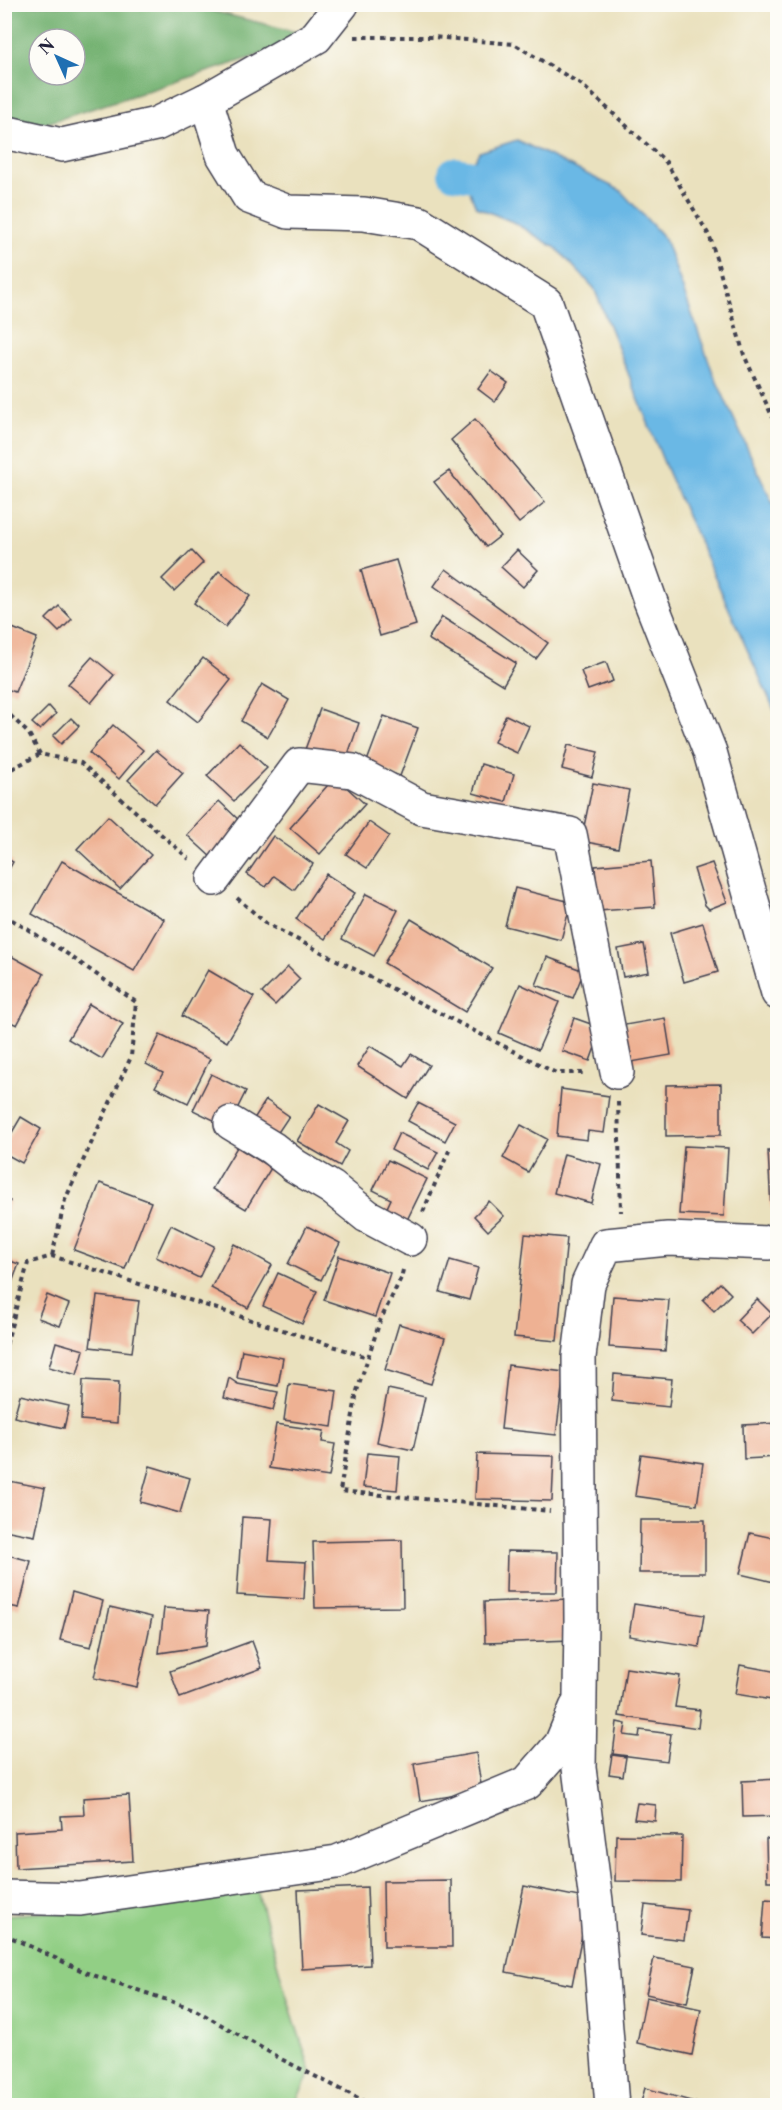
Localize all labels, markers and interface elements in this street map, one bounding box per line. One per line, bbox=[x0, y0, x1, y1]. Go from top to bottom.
north arrow bbox=[27, 27, 87, 87]
text: N bbox=[34, 34, 58, 58]

